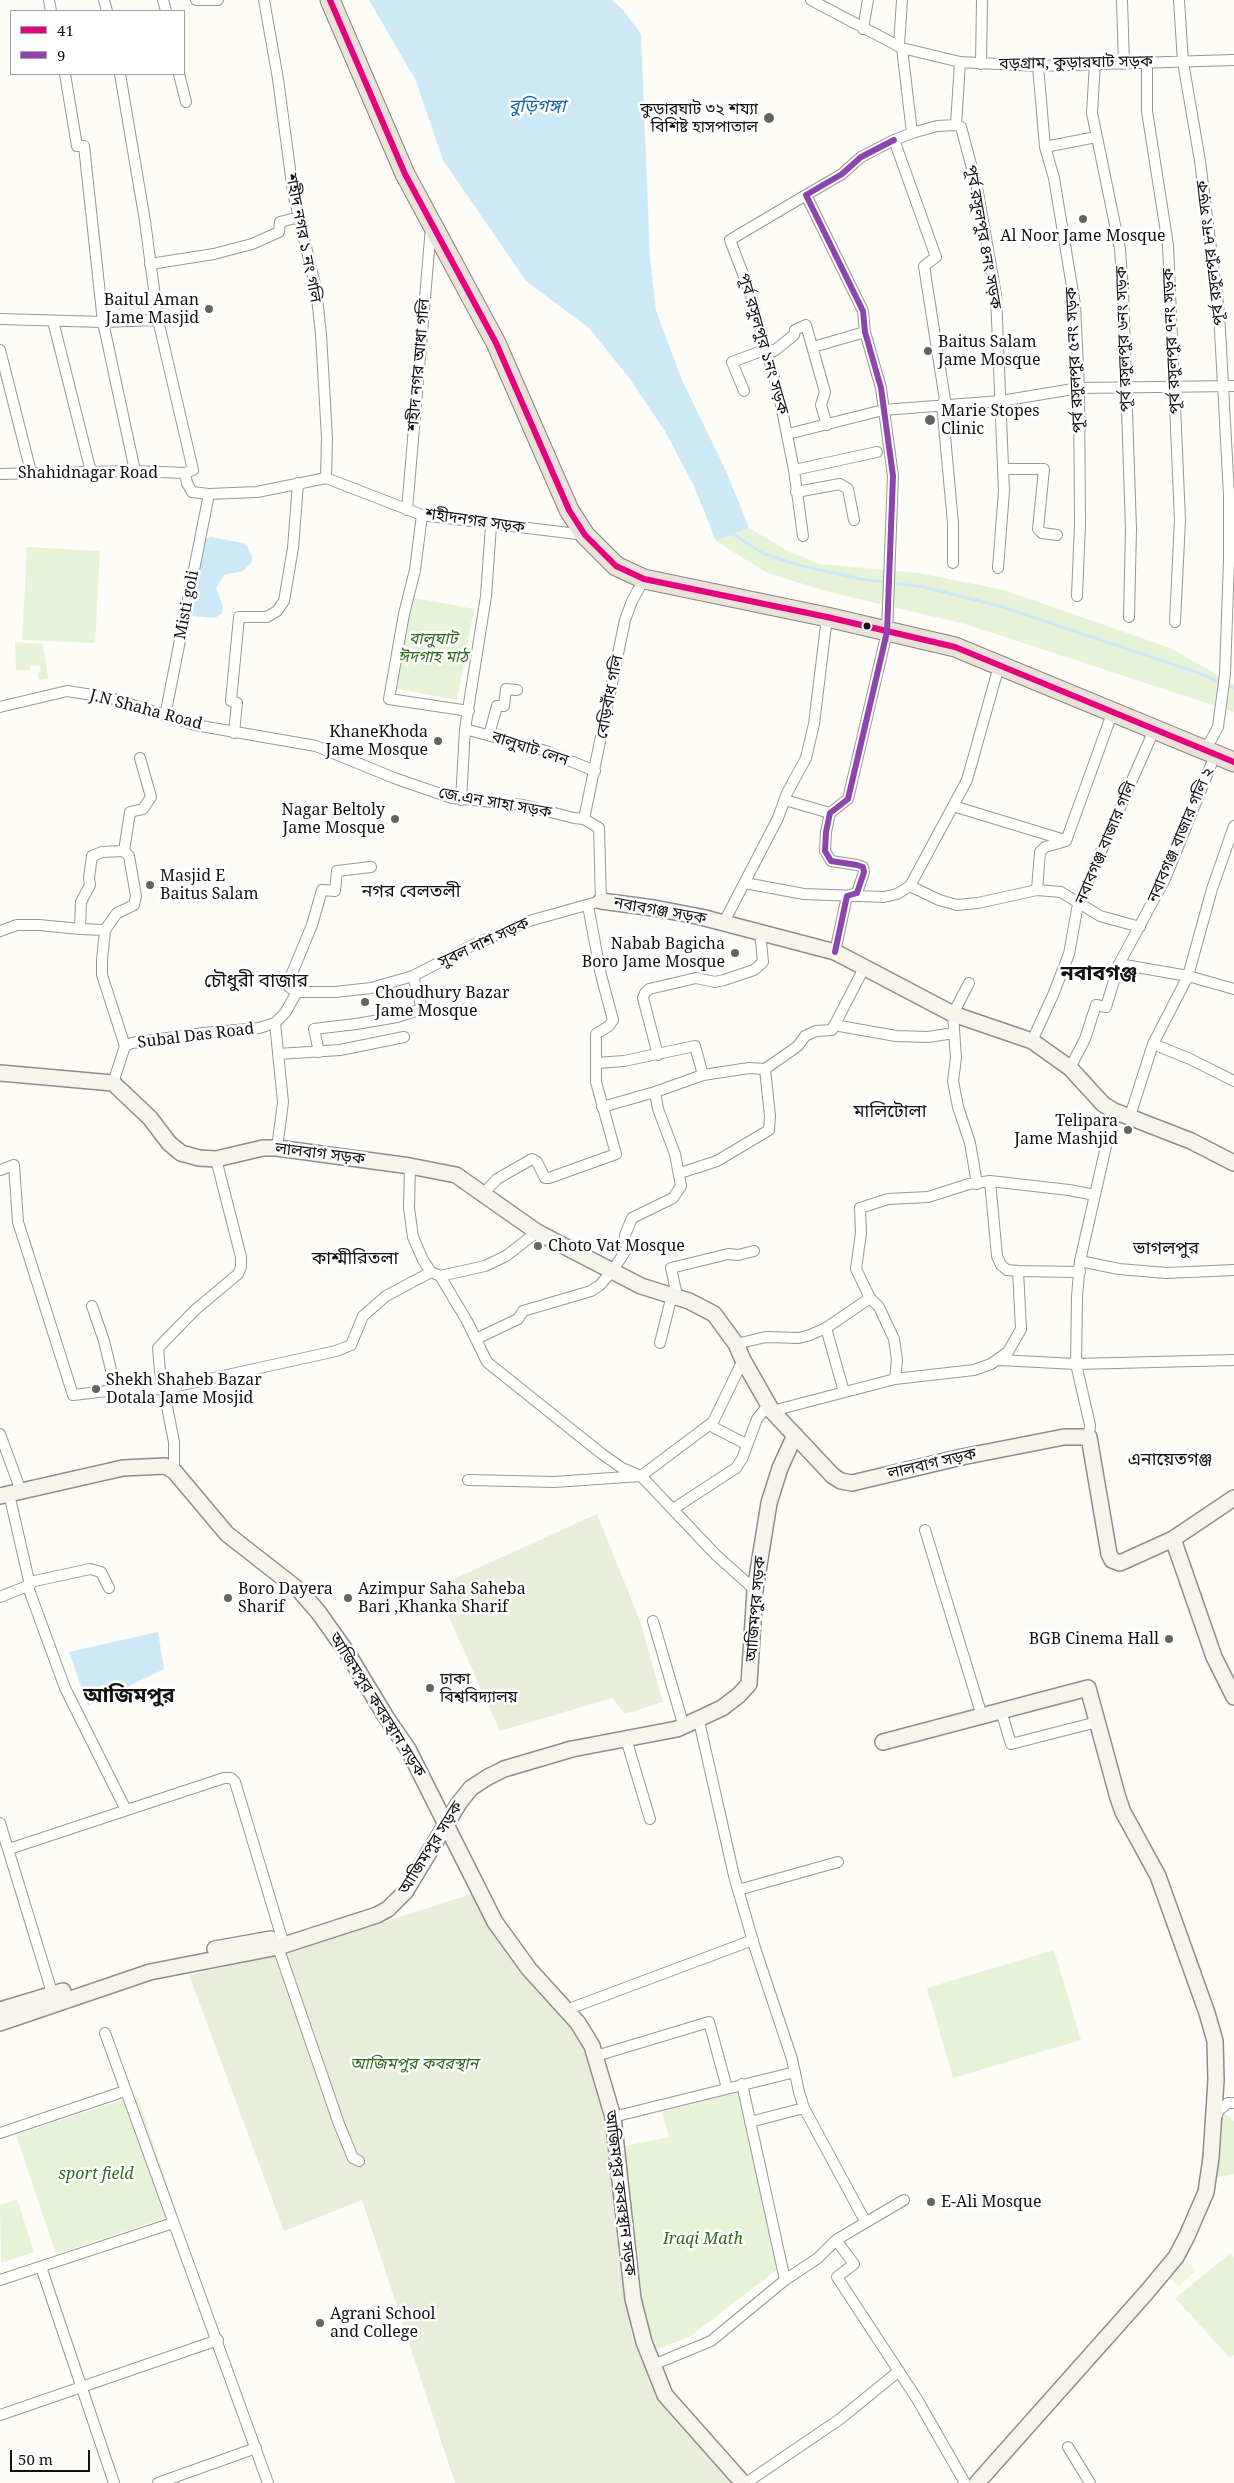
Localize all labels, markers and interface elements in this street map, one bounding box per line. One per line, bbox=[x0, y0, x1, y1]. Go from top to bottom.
legend bbox=[10, 10, 185, 75]
text: 41 bbox=[57, 20, 74, 40]
text: 9 bbox=[57, 45, 65, 65]
street label: বড়গ্রাম, কুড়ারঘাট সড়ক bbox=[999, 52, 1153, 74]
water label: বুড়িগঙ্গা bbox=[508, 96, 566, 118]
place label: কুড়ারঘাট ৩২ শয্যা বিশিষ্ট হাসপাতাল bbox=[640, 99, 758, 137]
marker: কুড়ারঘাট ৩২ শয্যা বিশিষ্ট হাসপাতাল bbox=[762, 111, 776, 125]
street label: পূর্ব রসুলপুর ৪নং সড়ক bbox=[961, 163, 1005, 311]
street label: শহীদ নগর ১ নং গলি bbox=[281, 172, 325, 304]
street label: পূর্ব রসুলপুর ৮নং সড়ক bbox=[1193, 179, 1229, 327]
marker: Al Noor Jame Mosque bbox=[1077, 213, 1089, 225]
place label: Al Noor Jame Mosque bbox=[1000, 226, 1166, 246]
street label: পূর্ব রসুলপুর ৬নং সড়ক bbox=[1112, 266, 1136, 412]
street label: পূর্ব রসুলপুর ৭নং সড়ক bbox=[1159, 268, 1185, 414]
street label: পূর্ব রসুলপুর ১নং সড়ক bbox=[734, 271, 792, 417]
street label: পূর্ব রসুলপুর ৫নং সড়ক bbox=[1062, 287, 1088, 433]
place label: Baitul Aman Jame Masjid bbox=[104, 290, 199, 328]
street label: শহীদ নগর আধা গলি bbox=[404, 298, 434, 432]
marker: Baitul Aman Jame Masjid bbox=[203, 303, 215, 315]
place label: Baitus Salam Jame Mosque bbox=[938, 332, 1041, 370]
marker: Baitus Salam Jame Mosque bbox=[922, 345, 934, 357]
place label: Marie Stopes Clinic bbox=[941, 401, 1040, 439]
marker: Marie Stopes Clinic bbox=[923, 413, 937, 427]
street label: Shahidnagar Road bbox=[18, 463, 158, 483]
street label: শহীদনগর সড়ক bbox=[424, 505, 526, 537]
street label: Misti goli bbox=[171, 569, 203, 641]
unlabelled marker bbox=[862, 621, 872, 631]
park label: বালুঘাট ঈদগাহ মাঠ bbox=[398, 629, 468, 667]
street label: বেড়িবাঁধ গলি bbox=[592, 654, 628, 740]
street label: J.N Shaha Road bbox=[88, 686, 204, 734]
place label: KhaneKhoda Jame Mosque bbox=[325, 722, 428, 760]
street label: বালুঘাট লেন bbox=[489, 728, 571, 770]
marker: KhaneKhoda Jame Mosque bbox=[432, 735, 444, 747]
street label: নবাবগঞ্জ বাজার গলি ২ bbox=[1144, 764, 1218, 906]
street label: নবাবগঞ্জ বাজার গলি bbox=[1071, 779, 1141, 907]
street label: জে.এন সাহা সড়ক bbox=[437, 784, 553, 822]
place label: Nagar Beltoly Jame Mosque bbox=[282, 800, 385, 838]
marker: Nagar Beltoly Jame Mosque bbox=[389, 813, 401, 825]
place label: Masjid E Baitus Salam bbox=[160, 866, 259, 904]
marker: Masjid E Baitus Salam bbox=[144, 879, 156, 891]
district label: নগর বেলতলী bbox=[362, 881, 460, 903]
street label: নবাবগঞ্জ সড়ক bbox=[612, 893, 708, 929]
street label: সুবল দাশ সড়ক bbox=[436, 914, 532, 972]
place label: Nabab Bagicha Boro Jame Mosque bbox=[582, 934, 725, 972]
marker: Nabab Bagicha Boro Jame Mosque bbox=[729, 947, 741, 959]
district label: নবাবগঞ্জ bbox=[1061, 961, 1137, 987]
district label: চৌধুরী বাজার bbox=[204, 971, 308, 993]
place label: Choudhury Bazar Jame Mosque bbox=[375, 983, 509, 1021]
marker: Choudhury Bazar Jame Mosque bbox=[359, 996, 371, 1008]
street label: Subal Das Road bbox=[137, 1019, 255, 1053]
district label: মালিটোলা bbox=[854, 1101, 926, 1123]
place label: Telipara Jame Mashjid bbox=[1014, 1111, 1118, 1149]
marker: Telipara Jame Mashjid bbox=[1122, 1124, 1134, 1136]
street label: লালবাগ সড়ক bbox=[274, 1139, 366, 1169]
place label: Choto Vat Mosque bbox=[548, 1236, 685, 1256]
district label: ভাগলপুর bbox=[1133, 1238, 1199, 1260]
marker: Choto Vat Mosque bbox=[532, 1240, 544, 1252]
district label: কাশ্মীরিতলা bbox=[312, 1248, 398, 1270]
place label: Shekh Shaheb Bazar Dotala Jame Mosjid bbox=[106, 1370, 262, 1408]
marker: Shekh Shaheb Bazar Dotala Jame Mosjid bbox=[90, 1383, 102, 1395]
street label: লালবাগ সড়ক bbox=[886, 1444, 978, 1484]
district label: এনায়েতগঞ্জ bbox=[1128, 1449, 1212, 1471]
street label: আজিমপুর সড়ক bbox=[742, 1555, 770, 1663]
place label: Boro Dayera Sharif bbox=[238, 1579, 333, 1617]
place label: Azimpur Saha Saheba Bari ,Khanka Sharif bbox=[358, 1579, 526, 1617]
marker: Boro Dayera Sharif bbox=[222, 1592, 234, 1604]
marker: Azimpur Saha Saheba Bari ,Khanka Sharif bbox=[342, 1592, 354, 1604]
street label: আজিমপুর কবরস্থান সড়ক bbox=[325, 1629, 429, 1781]
place label: BGB Cinema Hall bbox=[1029, 1629, 1159, 1649]
marker: BGB Cinema Hall bbox=[1163, 1633, 1175, 1645]
place label: ঢাকা বিশ্ববিদ্যালয় bbox=[440, 1669, 518, 1707]
marker: ঢাকা বিশ্ববিদ্যালয় bbox=[424, 1682, 436, 1694]
district label: আজিমপুর bbox=[83, 1683, 175, 1709]
street label: আজিমপুর সড়ক bbox=[395, 1798, 467, 1898]
park label: আজিমপুর কবরস্থান bbox=[350, 2054, 478, 2074]
street label: আজিমপুর কবরস্থান সড়ক bbox=[600, 2109, 640, 2277]
park label: sport field bbox=[59, 2164, 133, 2184]
place label: E-Ali Mosque bbox=[941, 2192, 1041, 2212]
marker: E-Ali Mosque bbox=[925, 2196, 937, 2208]
park label: Iraqi Math bbox=[663, 2229, 743, 2249]
place label: Agrani School and College bbox=[330, 2304, 436, 2342]
marker: Agrani School and College bbox=[314, 2317, 326, 2329]
scale bar bbox=[12, 2440, 92, 2472]
text: 50 m bbox=[18, 2449, 53, 2469]

